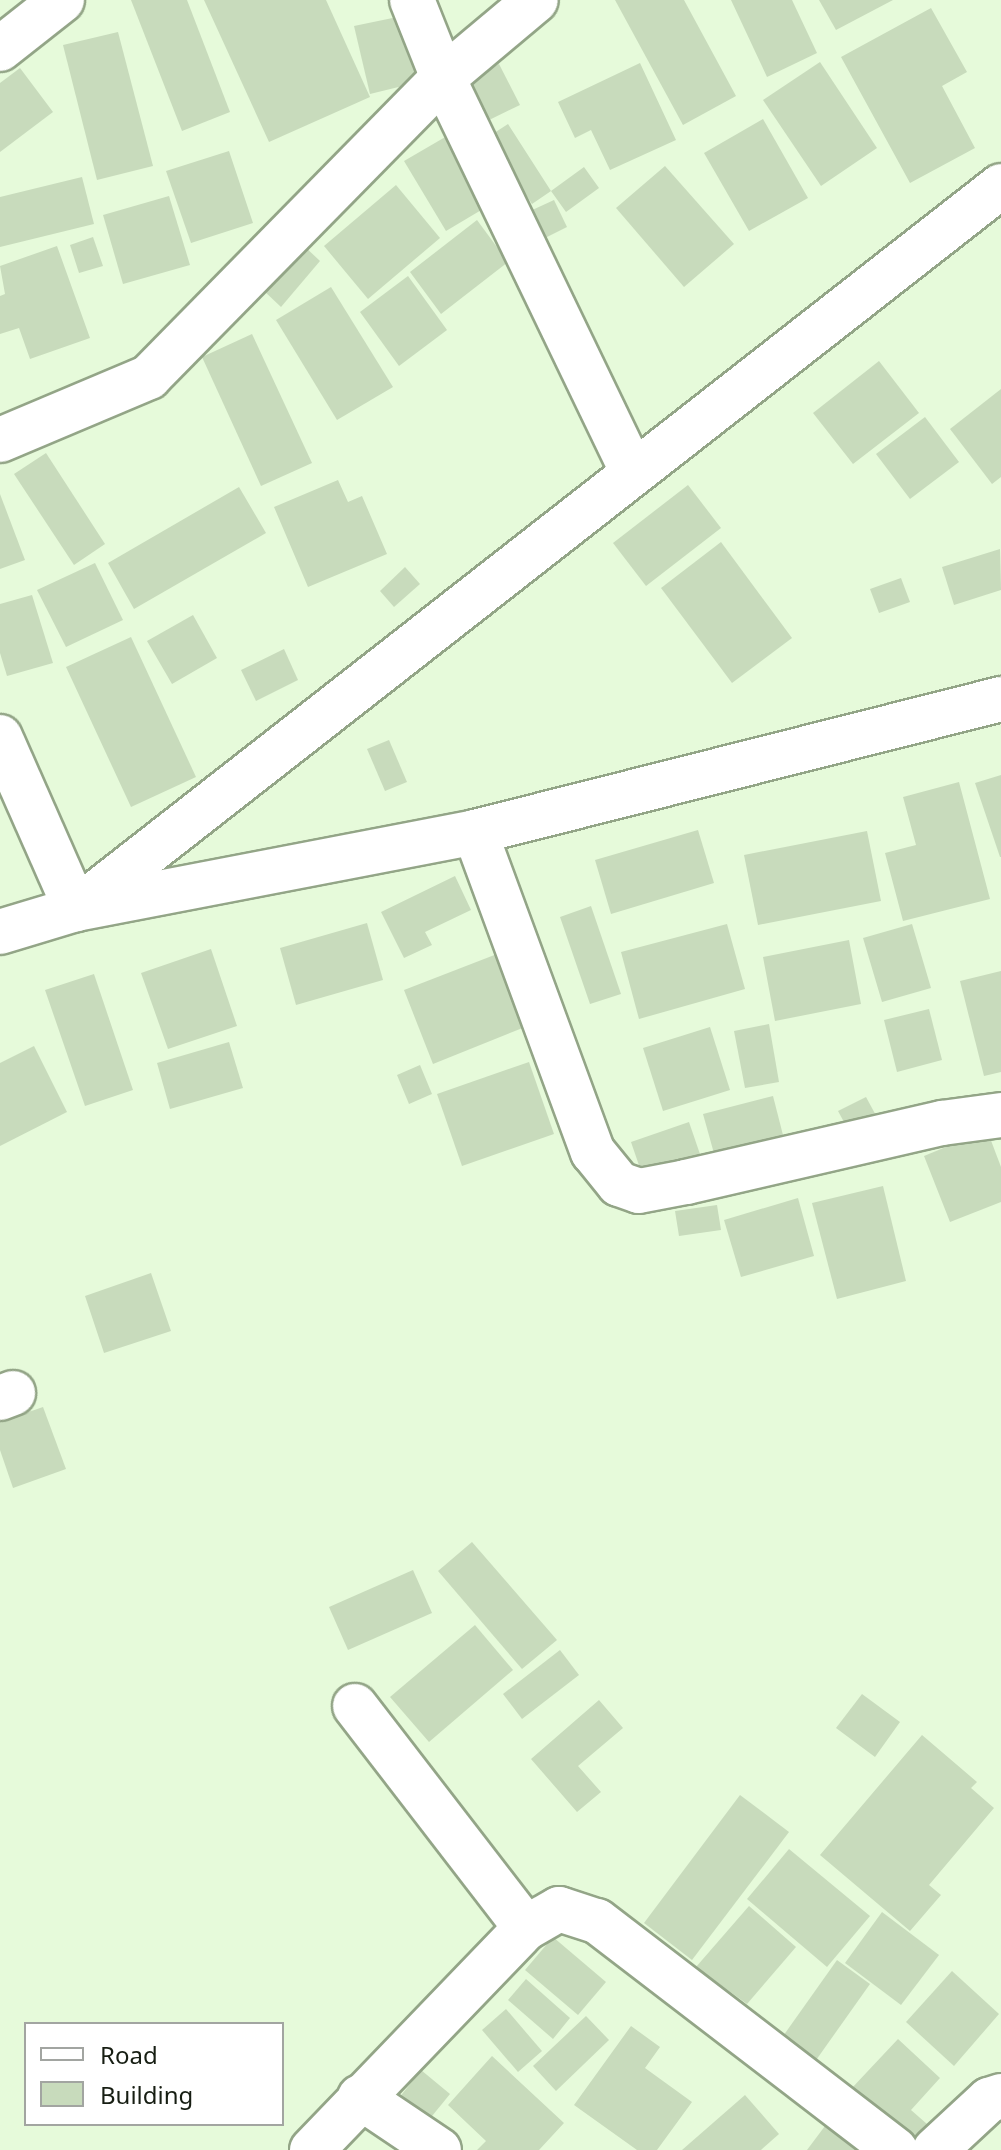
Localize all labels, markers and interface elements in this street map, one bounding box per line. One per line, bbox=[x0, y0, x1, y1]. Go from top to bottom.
legend bbox=[24, 2022, 284, 2126]
text: Road bbox=[100, 2038, 158, 2071]
text: Building bbox=[100, 2078, 193, 2111]

